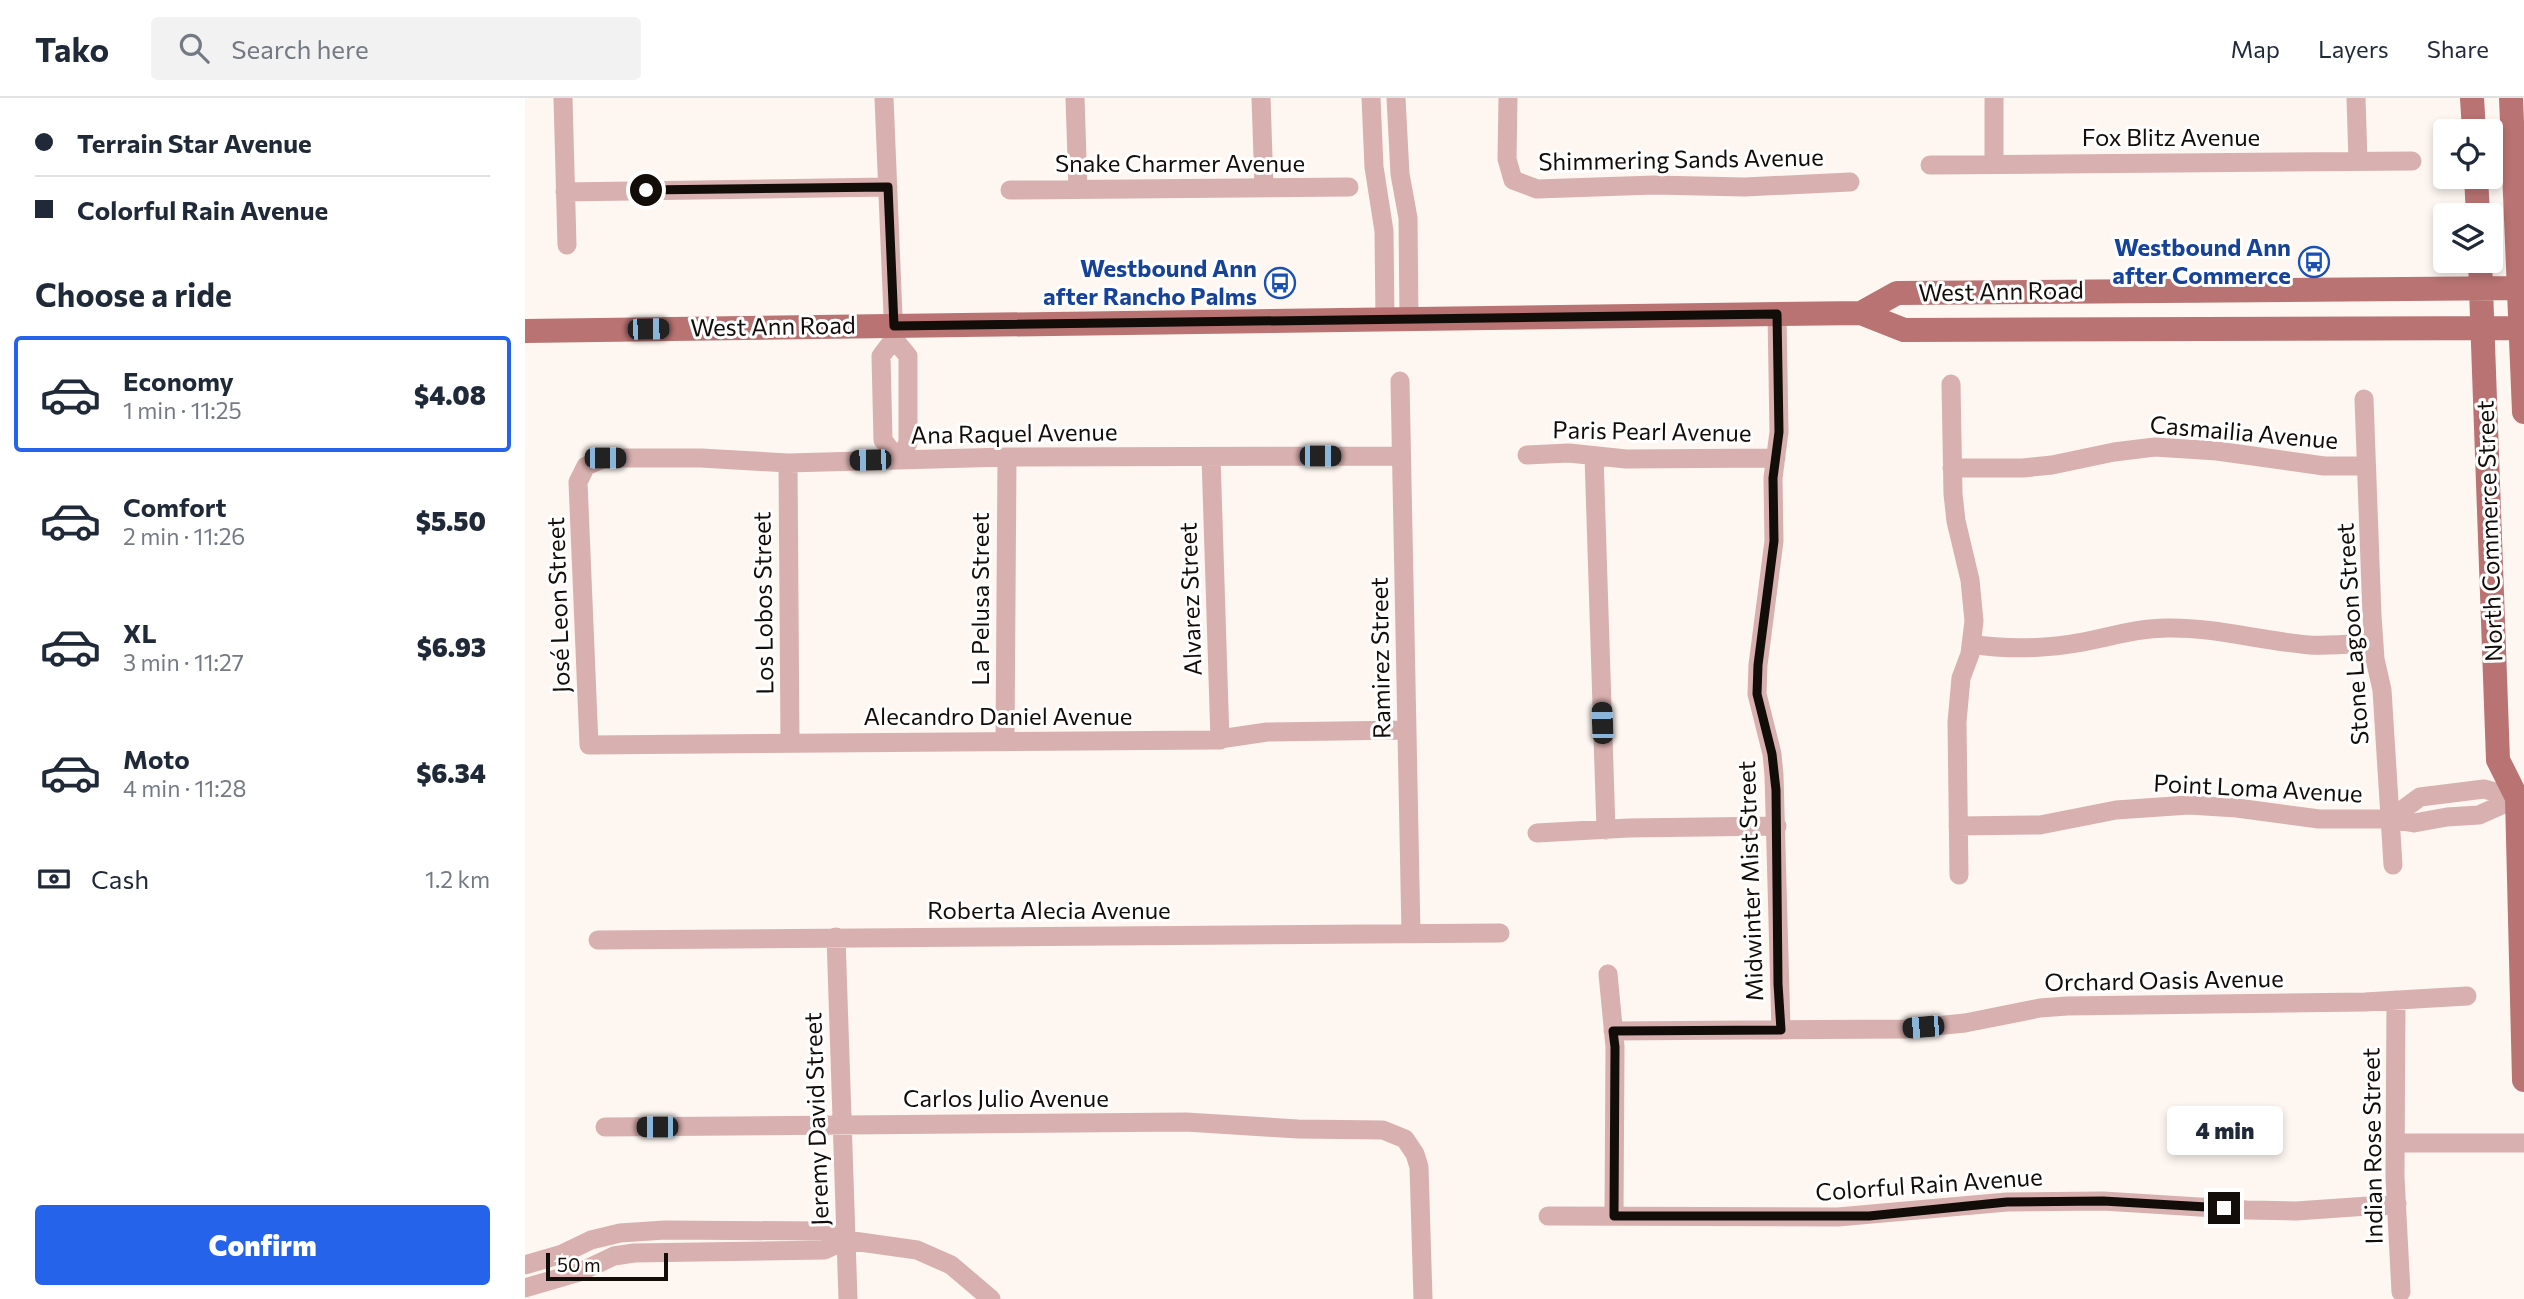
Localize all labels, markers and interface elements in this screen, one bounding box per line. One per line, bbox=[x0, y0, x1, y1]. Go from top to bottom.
search box bbox=[151, 17, 641, 80]
text: Tako bbox=[35, 28, 109, 69]
icon: search bbox=[175, 29, 213, 67]
text: Search here bbox=[231, 33, 369, 64]
text: Map bbox=[2231, 34, 2280, 63]
text: Layers bbox=[2318, 34, 2389, 63]
text: Share bbox=[2427, 34, 2489, 63]
map controls bbox=[2433, 119, 2503, 273]
button: locate bbox=[2433, 119, 2503, 189]
street label: Fox Blitz Avenue bbox=[2082, 122, 2260, 151]
text: Terrain Star Avenue bbox=[77, 127, 312, 158]
street label: Shimmering Sands Avenue bbox=[1538, 142, 1824, 175]
street label: Snake Charmer Avenue bbox=[1055, 148, 1305, 177]
route start bbox=[630, 174, 662, 206]
text: Colorful Rain Avenue bbox=[77, 194, 328, 225]
button: layers bbox=[2433, 203, 2503, 273]
place label: Westbound Ann after Commerce bbox=[2112, 232, 2291, 289]
bus stop icon: Westbound Ann after Commerce bbox=[2297, 245, 2331, 279]
place label: Westbound Ann after Rancho Palms bbox=[1043, 253, 1257, 310]
bus stop icon: Westbound Ann after Rancho Palms bbox=[1263, 266, 1297, 300]
text: Choose a ride bbox=[35, 274, 232, 314]
street label: West Ann Road bbox=[1918, 275, 2084, 306]
street label: West Ann Road bbox=[690, 310, 856, 341]
car bbox=[627, 318, 670, 340]
icon: car bbox=[39, 363, 102, 426]
text: Economy bbox=[123, 365, 234, 396]
text: $4.08 bbox=[414, 379, 486, 410]
text: 1 min · 11:25 bbox=[123, 396, 242, 424]
street label: North Commerce Street bbox=[2469, 400, 2508, 662]
street label: Casmailia Avenue bbox=[2149, 409, 2340, 454]
street label: Paris Pearl Avenue bbox=[1552, 414, 1752, 447]
street label: Ana Raquel Avenue bbox=[910, 416, 1118, 449]
car bbox=[1300, 446, 1342, 467]
car bbox=[585, 448, 627, 469]
car bbox=[849, 449, 892, 471]
icon: car bbox=[39, 489, 102, 552]
text: Comfort bbox=[123, 491, 226, 522]
text: $5.50 bbox=[416, 505, 486, 536]
street label: Los Lobos Street bbox=[746, 511, 779, 695]
street label: La Pelusa Street bbox=[965, 512, 994, 686]
street label: José Leon Street bbox=[540, 516, 575, 694]
text: 2 min · 11:26 bbox=[123, 522, 245, 550]
street label: Alvarez Street bbox=[1172, 522, 1207, 676]
street label: Stone Lagoon Street bbox=[2329, 522, 2374, 746]
street label: Ramirez Street bbox=[1364, 577, 1395, 739]
icon: car bbox=[39, 615, 102, 678]
text: XL bbox=[123, 617, 157, 648]
text: $6.93 bbox=[417, 631, 486, 662]
text: 3 min · 11:27 bbox=[123, 648, 244, 676]
street label: Alecandro Daniel Avenue bbox=[864, 701, 1132, 730]
car bbox=[1591, 702, 1614, 744]
icon: car bbox=[39, 741, 102, 804]
text: Moto bbox=[123, 743, 190, 774]
text: $6.34 bbox=[416, 757, 486, 788]
street label: Midwinter Mist Street bbox=[1731, 760, 1768, 1002]
street label: Point Loma Avenue bbox=[2153, 768, 2363, 807]
text: 4 min · 11:28 bbox=[123, 774, 246, 802]
icon: cash bbox=[35, 860, 73, 898]
text: Cash bbox=[91, 863, 149, 894]
text: 1.2 km bbox=[425, 865, 490, 893]
street label: Roberta Alecia Avenue bbox=[927, 895, 1171, 924]
street label: Orchard Oasis Avenue bbox=[2044, 963, 2284, 996]
street label: Jeremy David Street bbox=[797, 1012, 834, 1226]
car bbox=[1902, 1015, 1945, 1039]
street label: Indian Rose Street bbox=[2355, 1047, 2388, 1245]
street label: Carlos Julio Avenue bbox=[903, 1083, 1109, 1112]
callout: 4 min bbox=[2166, 1107, 2282, 1156]
text: 4 min bbox=[2196, 1116, 2254, 1144]
car bbox=[637, 1117, 679, 1138]
street label: Colorful Rain Avenue bbox=[1814, 1161, 2043, 1206]
route end bbox=[2208, 1192, 2240, 1224]
button: Confirm bbox=[35, 1205, 490, 1285]
scale bar bbox=[546, 1250, 669, 1282]
text: 50 m bbox=[557, 1253, 601, 1276]

